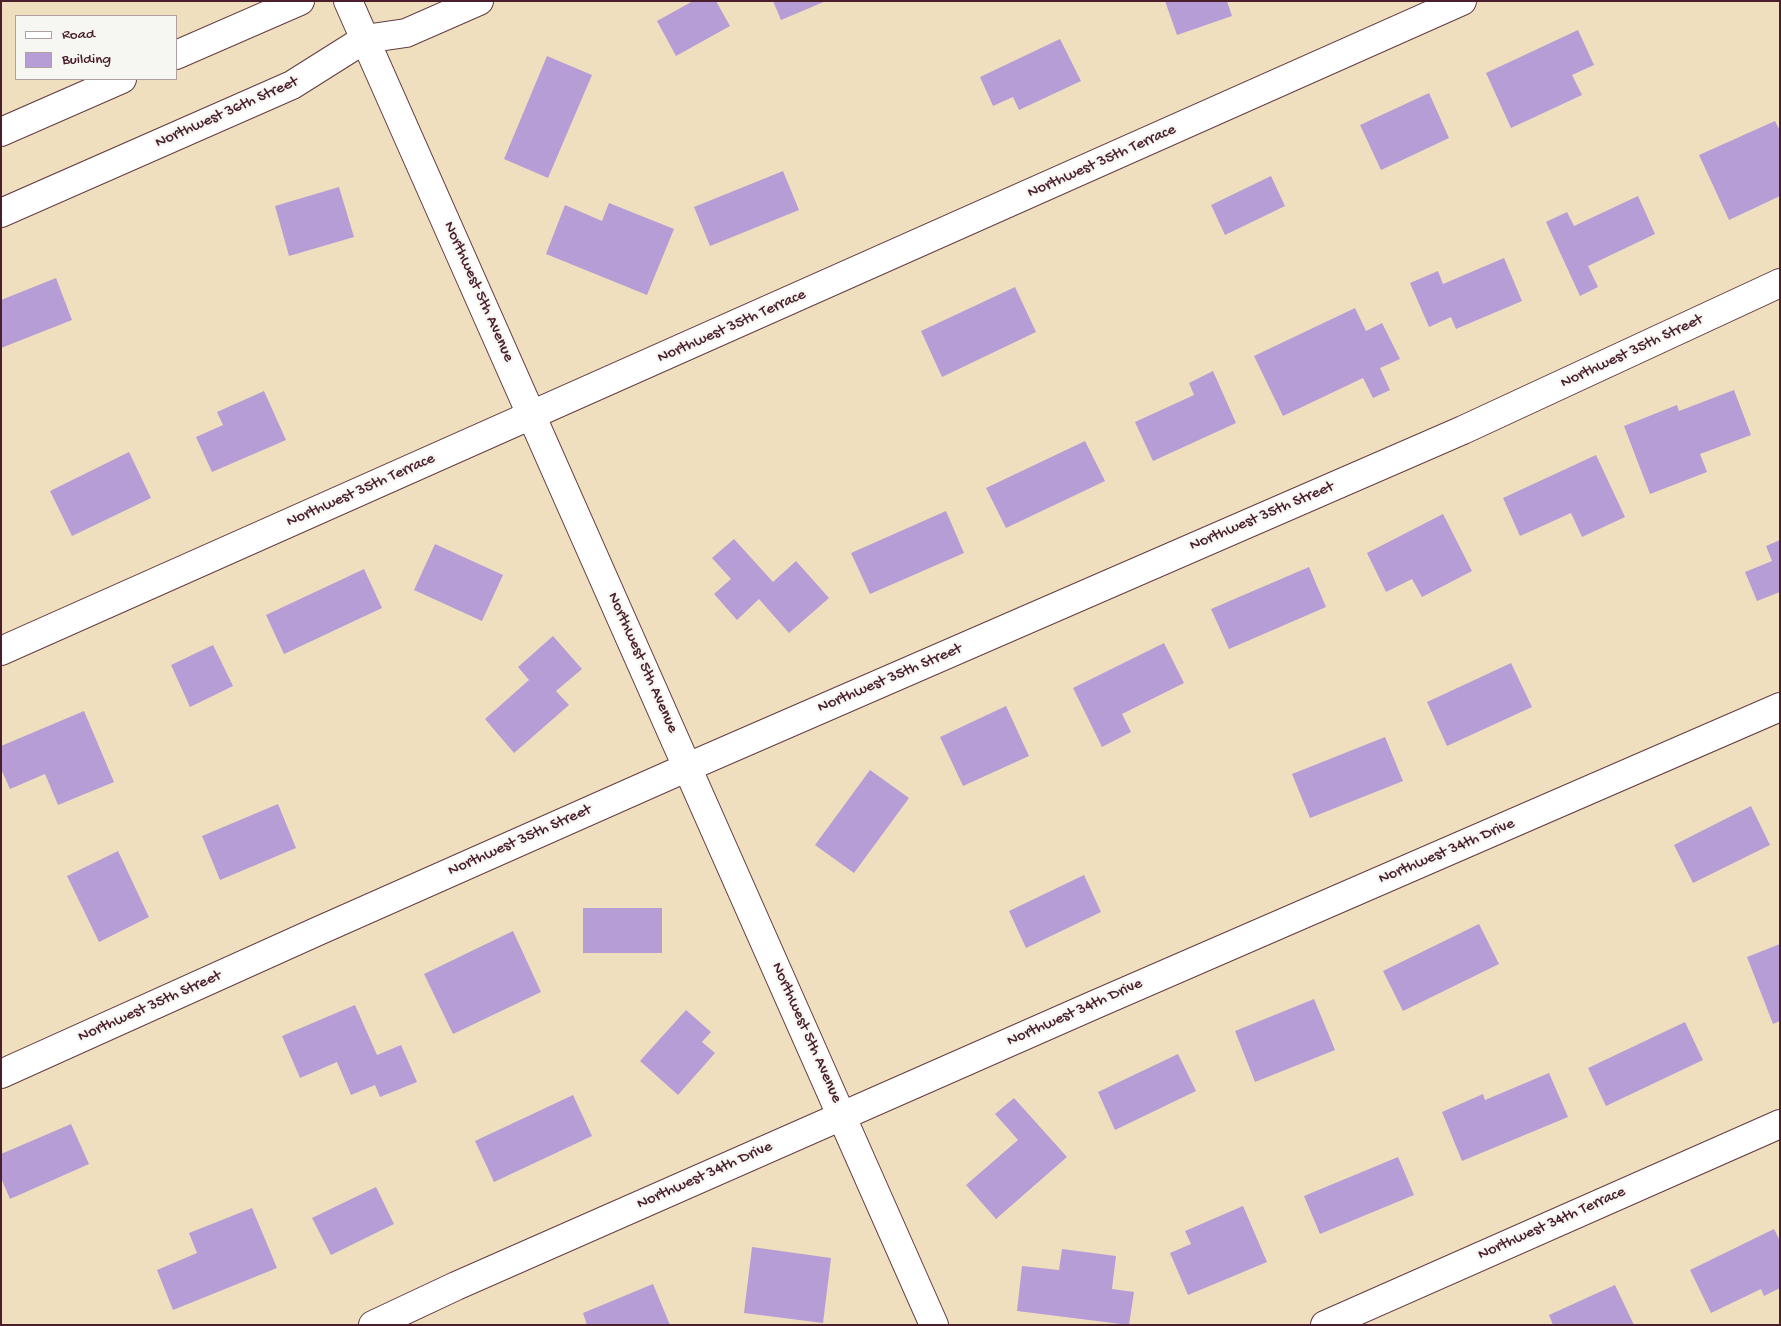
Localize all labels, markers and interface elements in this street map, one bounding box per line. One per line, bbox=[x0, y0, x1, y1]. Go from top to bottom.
legend bbox=[15, 15, 178, 80]
text: Road bbox=[62, 26, 95, 44]
text: Building bbox=[62, 51, 111, 69]
street label: Northwest 36th Street bbox=[153, 73, 301, 153]
street label: Northwest 35th Terrace bbox=[1025, 121, 1179, 203]
street label: Northwest 5th Avenue bbox=[438, 219, 518, 365]
street label: Northwest 35th Terrace bbox=[655, 286, 809, 368]
street label: Northwest 35th Street bbox=[1558, 311, 1706, 393]
street label: Northwest 35th Terrace bbox=[284, 450, 438, 532]
street label: Northwest 35th Street bbox=[1187, 478, 1337, 556]
street label: Northwest 5th Avenue bbox=[602, 590, 682, 736]
street label: Northwest 35th Street bbox=[815, 640, 965, 718]
street label: Northwest 35th Street bbox=[445, 801, 595, 881]
street label: Northwest 34th Drive bbox=[1376, 815, 1518, 889]
street label: Northwest 5th Avenue bbox=[766, 960, 846, 1106]
street label: Northwest 35th Street bbox=[75, 967, 225, 1047]
street label: Northwest 34th Drive bbox=[1004, 975, 1146, 1051]
street label: Northwest 34th Drive bbox=[634, 1138, 776, 1214]
street label: Northwest 34th Terrace bbox=[1475, 1183, 1629, 1265]

